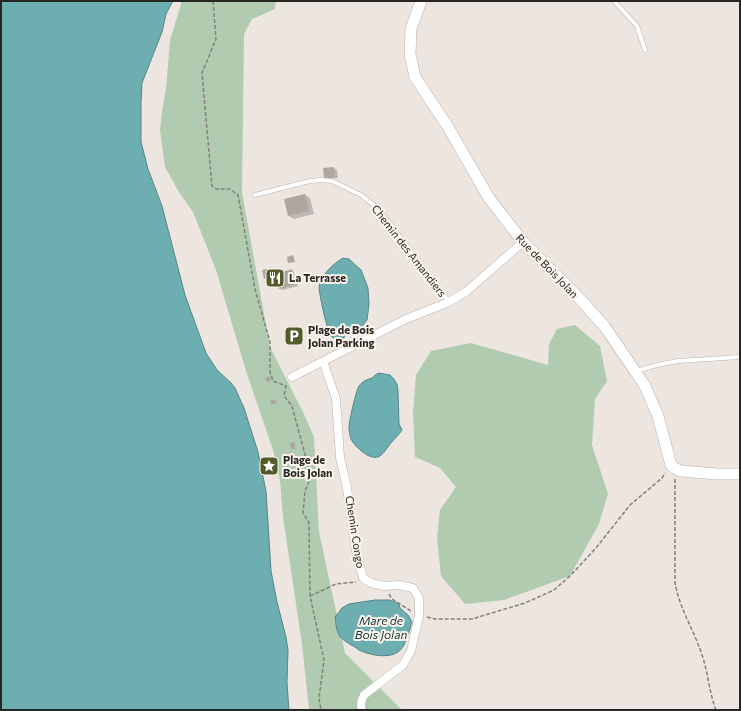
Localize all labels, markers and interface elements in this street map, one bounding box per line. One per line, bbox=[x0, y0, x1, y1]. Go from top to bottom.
street label: Chemin des Amandiers bbox=[369, 202, 449, 299]
street label: Rue de Bois Jolan bbox=[513, 231, 581, 301]
restaurant icon: La Terrasse bbox=[264, 267, 286, 289]
place label: La Terrasse bbox=[289, 271, 346, 284]
place label: Plage de Bois Jolan Parking bbox=[308, 323, 375, 350]
parking icon: Plage de Bois Jolan Parking bbox=[283, 325, 305, 347]
place label: Plage de Bois Jolan bbox=[283, 453, 332, 480]
place icon: Plage de Bois Jolan bbox=[258, 455, 280, 477]
street label: Chemin Congo bbox=[343, 495, 368, 570]
water label: Mare de Bois Jolan bbox=[355, 613, 407, 642]

